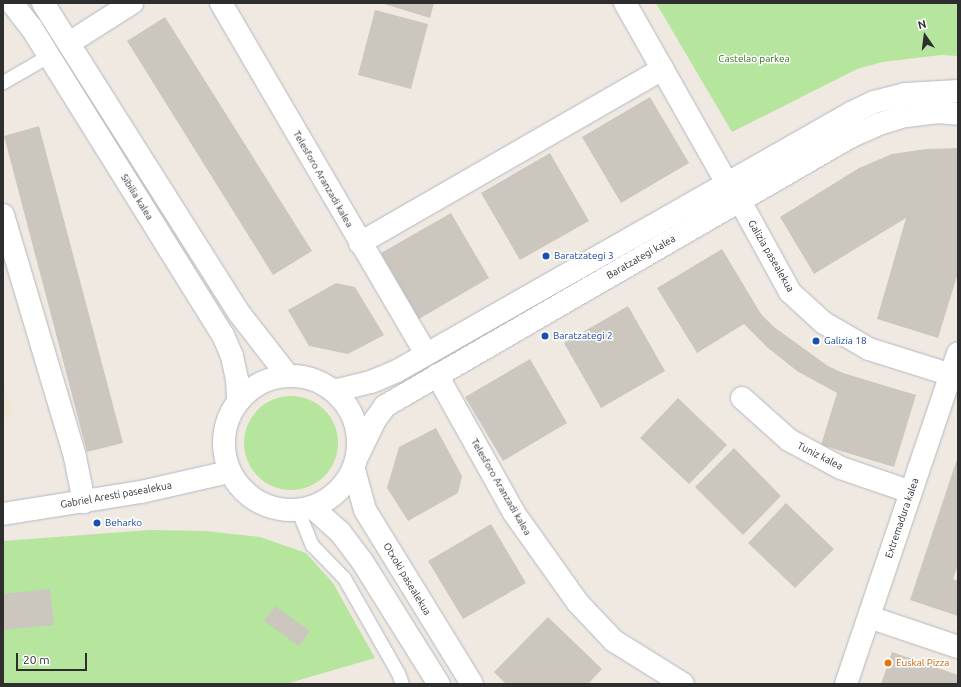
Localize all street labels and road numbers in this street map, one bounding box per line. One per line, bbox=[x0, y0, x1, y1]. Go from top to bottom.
street label: Telesforo Aranzadi kalea bbox=[290, 129, 356, 229]
street label: Sibilia kalea bbox=[118, 172, 156, 222]
street label: Galizia pasealekua bbox=[745, 218, 797, 294]
street label: Baratzategi kalea bbox=[604, 232, 678, 282]
street label: Telesforo Aranzadi kalea bbox=[468, 437, 534, 537]
street label: Tuniz kalea bbox=[795, 439, 845, 473]
street label: Extremadura kalea bbox=[883, 476, 921, 560]
street label: Gabriel Aresti pasealekua bbox=[59, 479, 173, 511]
street label: Otxoki pasealekua bbox=[381, 541, 433, 617]

